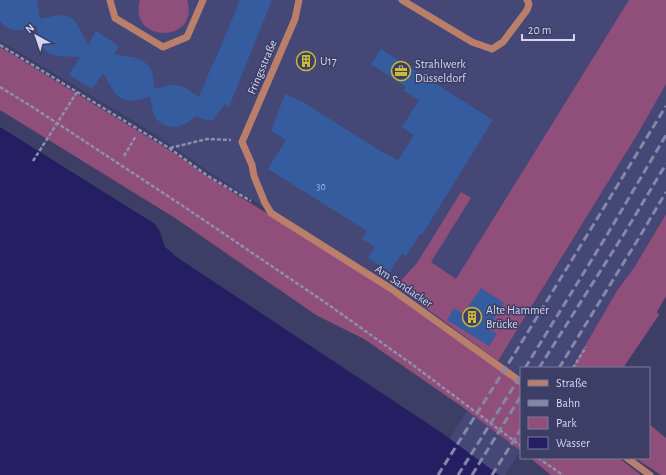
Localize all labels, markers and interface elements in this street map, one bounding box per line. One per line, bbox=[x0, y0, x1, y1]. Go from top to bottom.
north arrow bbox=[16, 16, 56, 56]
scale bar bbox=[522, 16, 574, 42]
text: N bbox=[23, 22, 36, 35]
text: 20 m bbox=[528, 24, 551, 36]
street label: Fringsstraße bbox=[245, 38, 279, 96]
building icon: U17 bbox=[295, 50, 317, 72]
place label: U17 bbox=[320, 55, 337, 67]
place label: Strahlwerk Düsseldorf bbox=[415, 58, 467, 84]
office icon: Strahlwerk Düsseldorf bbox=[390, 60, 412, 82]
house number: 30 bbox=[316, 182, 326, 192]
street label: Am Sandacker bbox=[373, 262, 435, 310]
place label: Alte Hammer Brücke bbox=[486, 304, 549, 330]
building icon: Alte Hammer Brücke bbox=[461, 306, 483, 328]
legend bbox=[520, 367, 650, 459]
text: Straße bbox=[556, 377, 587, 389]
text: Bahn bbox=[556, 397, 580, 409]
text: Park bbox=[556, 417, 577, 429]
text: Wasser bbox=[556, 437, 590, 449]

